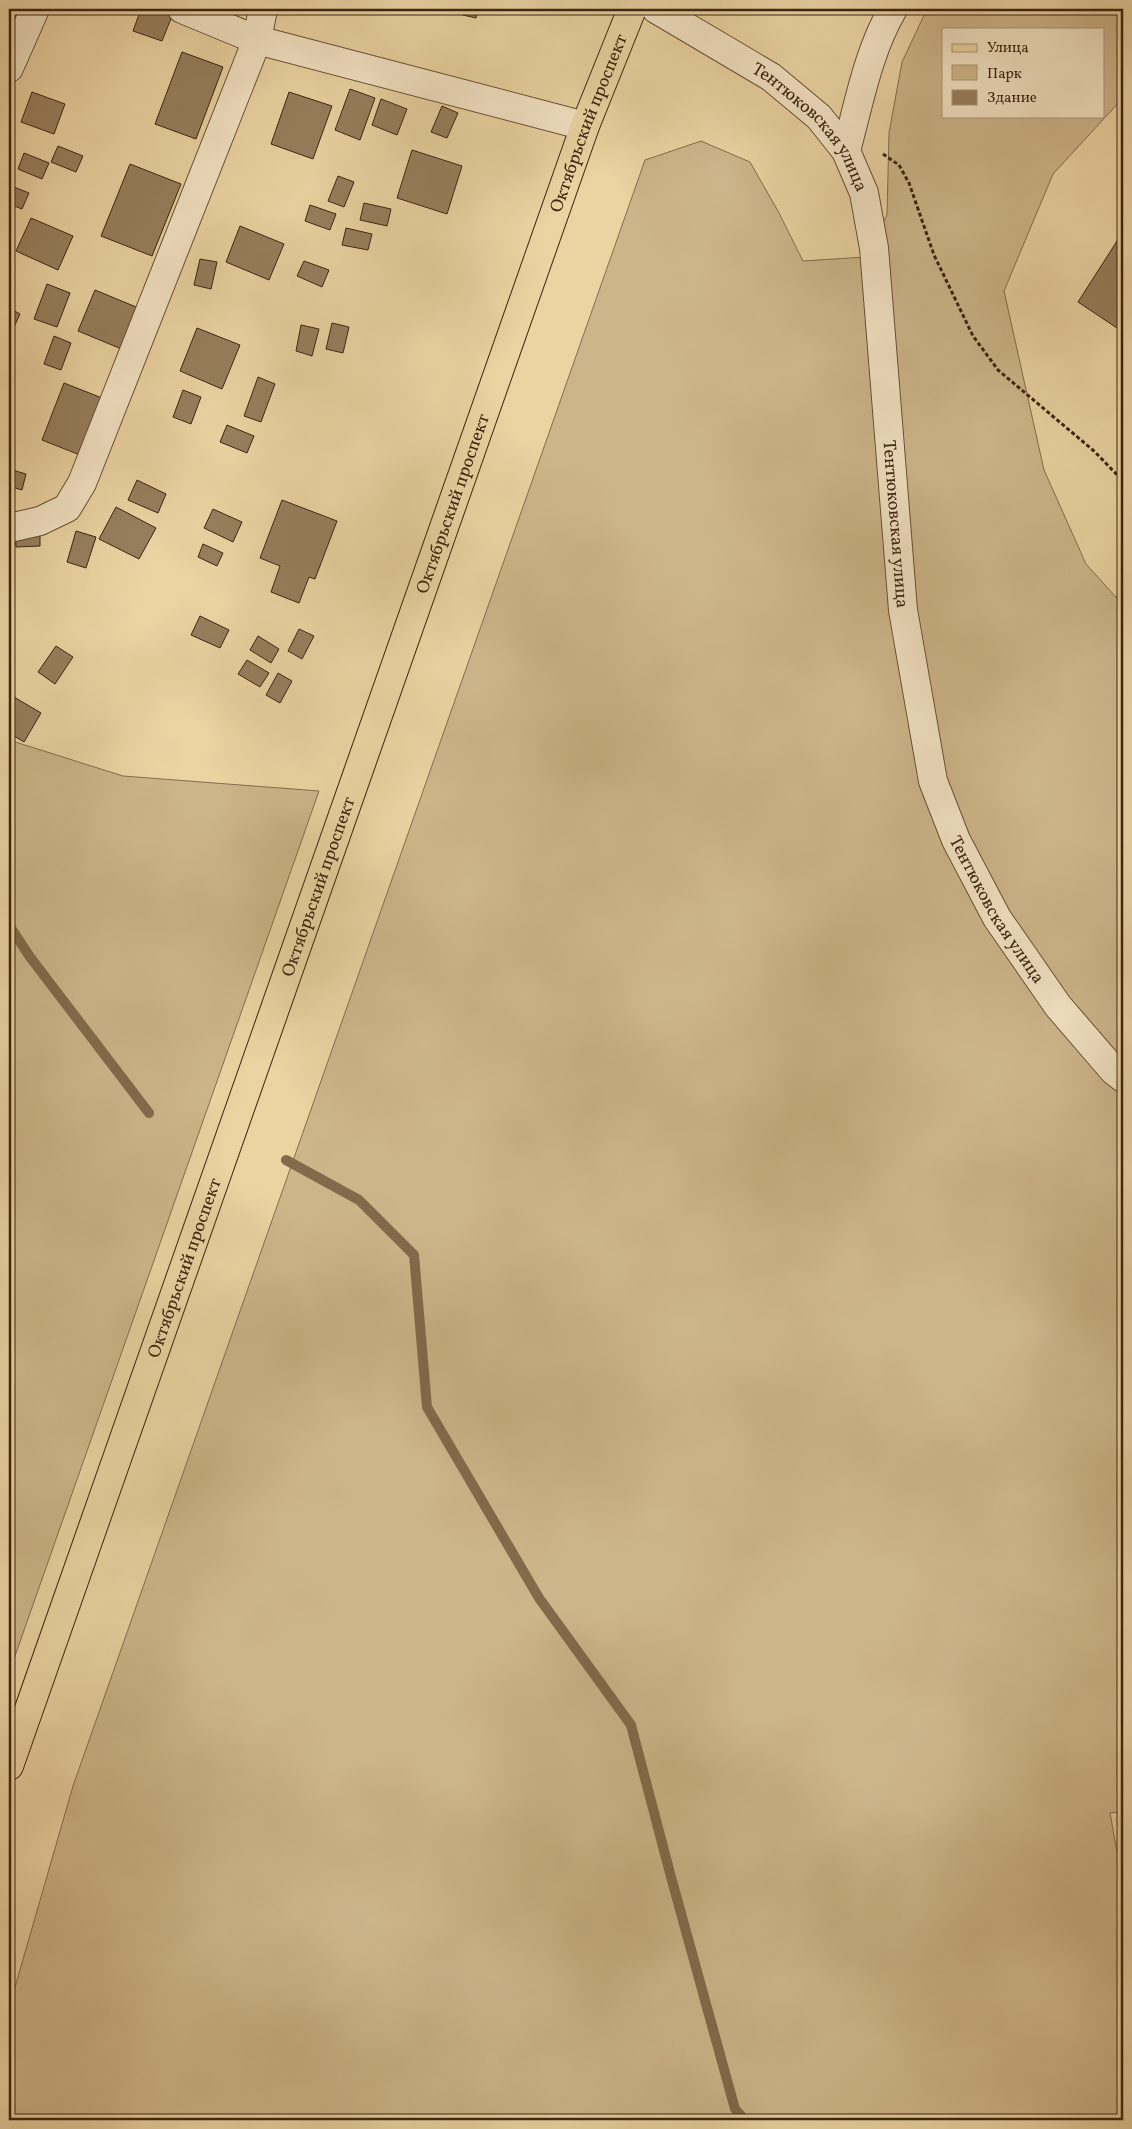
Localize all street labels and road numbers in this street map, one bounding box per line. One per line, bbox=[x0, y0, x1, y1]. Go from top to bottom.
street label: Октябрьский проспект bbox=[545, 31, 635, 216]
street label: Тентюковская улица bbox=[747, 57, 873, 196]
street label: Октябрьский проспект bbox=[411, 411, 497, 597]
street label: Тентюковская улица bbox=[875, 439, 914, 609]
street label: Октябрьский проспект bbox=[276, 794, 362, 980]
street label: Тентюковская улица bbox=[942, 832, 1050, 989]
street label: Октябрьский проспект bbox=[142, 1175, 229, 1362]

